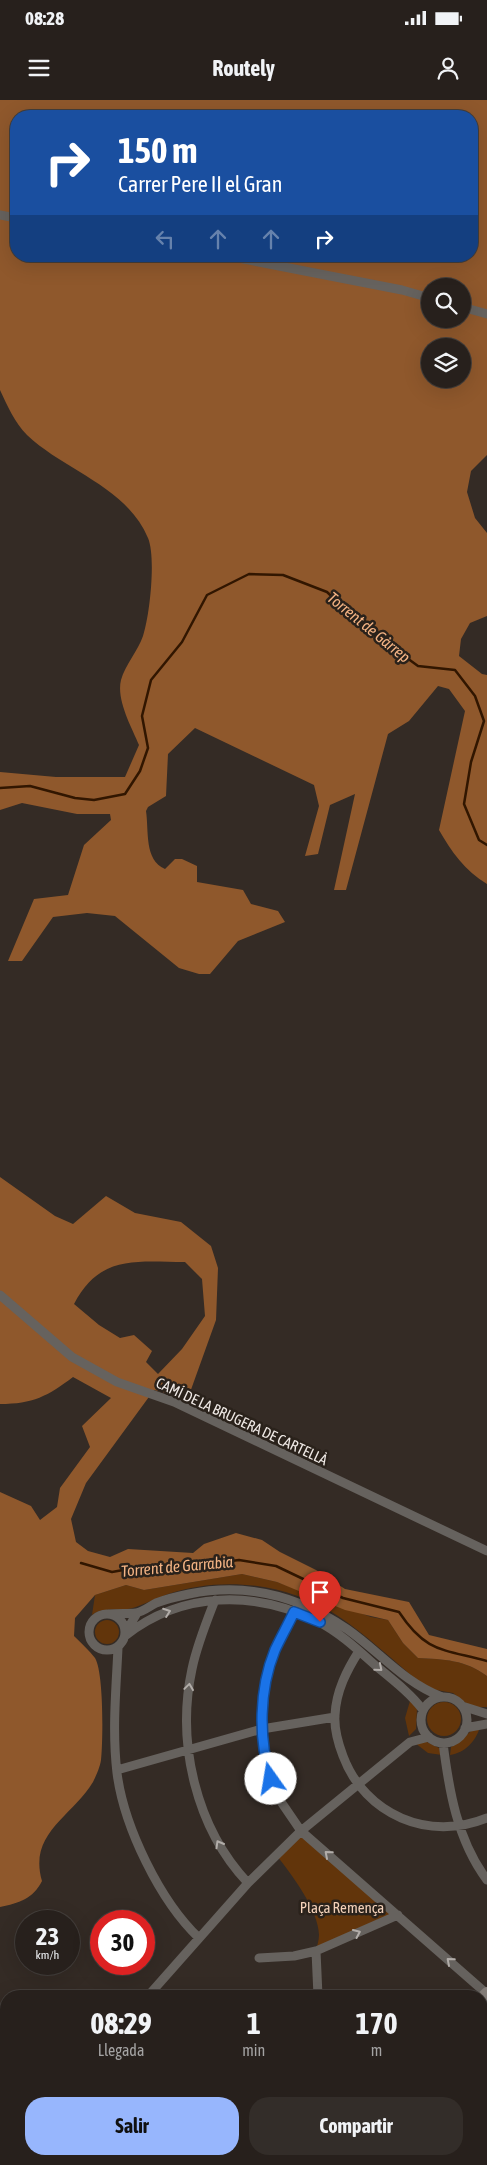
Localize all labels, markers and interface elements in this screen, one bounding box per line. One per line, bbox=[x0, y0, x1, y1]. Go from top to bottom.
text: 08:28 bbox=[25, 7, 64, 29]
icon: menu bbox=[25, 54, 53, 82]
icon: person bbox=[434, 54, 462, 82]
text: Routely bbox=[212, 55, 275, 81]
icon: right bbox=[35, 130, 100, 195]
text: 150 m bbox=[118, 130, 197, 170]
text: Carrer Pere II el Gran bbox=[118, 171, 282, 197]
icon: left bbox=[151, 225, 179, 253]
icon: ahead bbox=[204, 225, 232, 253]
icon: ahead bbox=[257, 225, 285, 253]
icon: right bbox=[310, 225, 338, 253]
map controls bbox=[421, 278, 471, 388]
button: search bbox=[421, 278, 471, 328]
button: layers bbox=[421, 338, 471, 388]
water label: Torrent de Gàrrep bbox=[323, 588, 414, 667]
street label: CAMÍ DE LA BRUGERA DE CARTELLÀ bbox=[154, 1374, 331, 1469]
water label: Torrent de Garrabia bbox=[120, 1552, 234, 1580]
pin bbox=[299, 1571, 341, 1622]
icon: arrive bbox=[306, 1578, 334, 1606]
one-way arrow bbox=[162, 1608, 171, 1618]
one-way arrow bbox=[373, 1662, 382, 1671]
one-way arrow bbox=[183, 1683, 194, 1691]
position arrow bbox=[244, 1752, 296, 1804]
one-way arrow bbox=[215, 1840, 225, 1849]
one-way arrow bbox=[324, 1851, 333, 1860]
park label: Plaça Remença bbox=[300, 1899, 384, 1916]
speed limit sign: 30 bbox=[90, 1910, 155, 1975]
text: 23 bbox=[36, 1922, 59, 1950]
one-way arrow bbox=[352, 1929, 361, 1940]
text: km/h bbox=[36, 1948, 59, 1962]
one-way arrow bbox=[446, 1958, 455, 1967]
text: 08:29 bbox=[90, 2006, 152, 2040]
text: 1 bbox=[247, 2006, 261, 2040]
text: 170 bbox=[355, 2006, 398, 2040]
text: Llegada bbox=[98, 2041, 144, 2059]
text: min bbox=[242, 2041, 265, 2059]
text: m bbox=[371, 2041, 382, 2059]
button: Salir bbox=[25, 2097, 239, 2155]
button: Compartir bbox=[249, 2097, 463, 2155]

